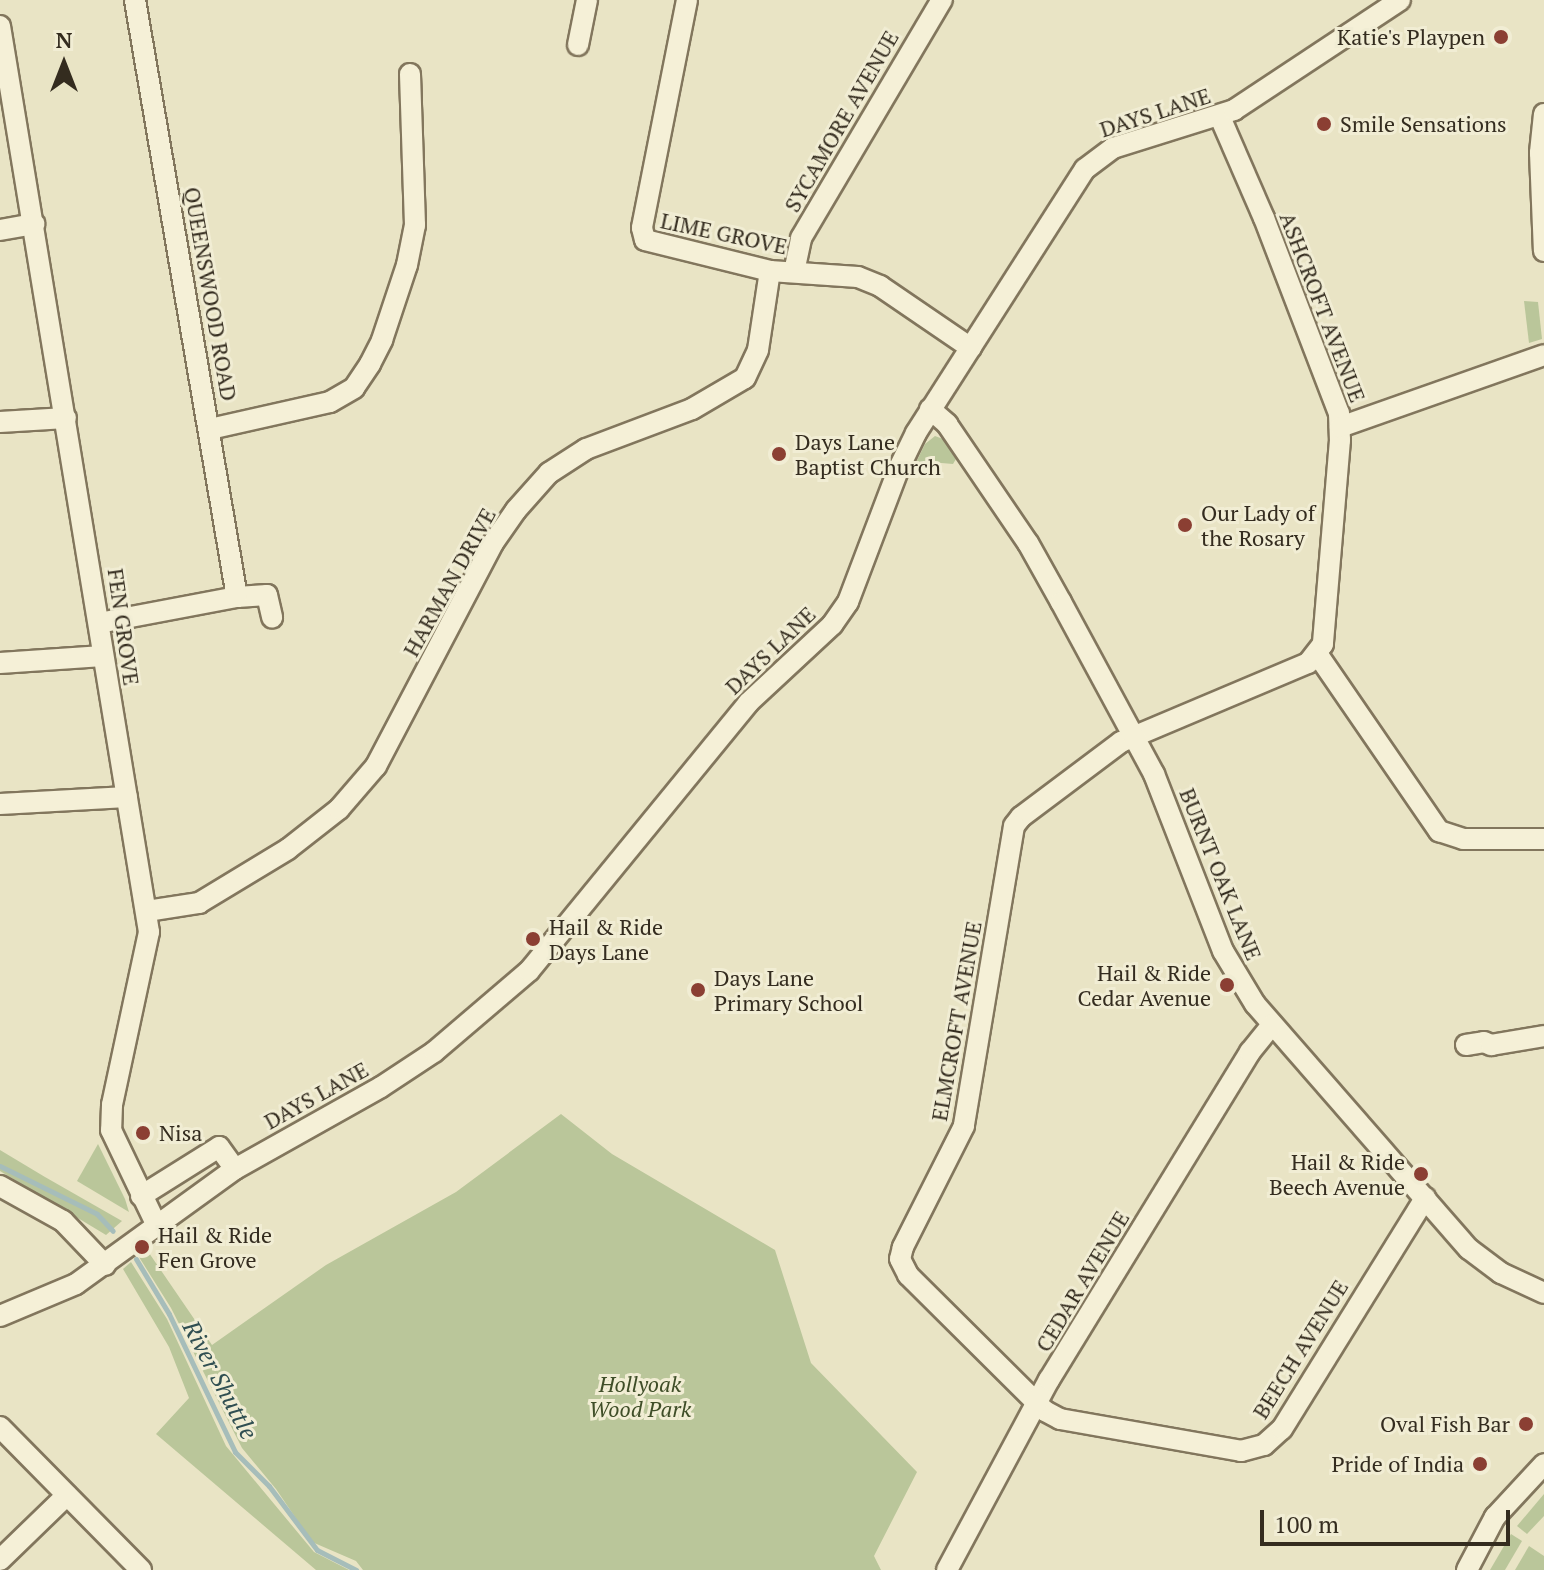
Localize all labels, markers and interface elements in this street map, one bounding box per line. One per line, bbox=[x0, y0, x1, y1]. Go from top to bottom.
north arrow bbox=[24, 24, 104, 104]
place label: Katie's Playpen bbox=[1337, 24, 1485, 50]
text: N bbox=[56, 25, 72, 54]
street label: SYCAMORE AVENUE bbox=[778, 25, 904, 217]
marker: Katie's Playpen bbox=[1492, 28, 1510, 46]
street label: DAYS LANE bbox=[1096, 82, 1214, 142]
place label: Smile Sensations bbox=[1340, 111, 1507, 137]
marker: Smile Sensations bbox=[1315, 115, 1333, 133]
street label: QUEENSWOOD ROAD bbox=[179, 185, 243, 403]
street label: LIME GROVE bbox=[658, 207, 790, 259]
street label: ASHCROFT AVENUE bbox=[1275, 208, 1371, 406]
place label: Days Lane Baptist Church bbox=[795, 428, 941, 480]
marker: Days Lane Baptist Church bbox=[770, 445, 788, 463]
place label: Our Lady of the Rosary bbox=[1201, 499, 1315, 550]
street label: HARMAN DRIVE bbox=[397, 503, 501, 661]
marker: Our Lady of the Rosary bbox=[1176, 516, 1194, 534]
street label: FEN GROVE bbox=[103, 567, 145, 687]
street label: DAYS LANE bbox=[720, 601, 820, 699]
street label: BURNT OAK LANE bbox=[1174, 784, 1268, 964]
place label: Hail & Ride Days Lane bbox=[549, 913, 663, 964]
street label: ELMCROFT AVENUE bbox=[925, 919, 987, 1123]
marker: Hail & Ride Days Lane bbox=[524, 930, 542, 948]
place label: Hail & Ride Cedar Avenue bbox=[1077, 959, 1211, 1010]
place label: Days Lane Primary School bbox=[714, 964, 863, 1016]
marker: Hail & Ride Cedar Avenue bbox=[1218, 976, 1236, 994]
marker: Days Lane Primary School bbox=[689, 981, 707, 999]
street label: DAYS LANE bbox=[259, 1056, 373, 1134]
place label: Nisa bbox=[159, 1120, 202, 1146]
marker: Nisa bbox=[134, 1124, 152, 1142]
place label: Hail & Ride Beech Avenue bbox=[1269, 1148, 1405, 1200]
marker: Hail & Ride Beech Avenue bbox=[1412, 1165, 1430, 1183]
street label: CEDAR AVENUE bbox=[1029, 1206, 1135, 1356]
place label: Hail & Ride Fen Grove bbox=[158, 1221, 272, 1272]
marker: Hail & Ride Fen Grove bbox=[133, 1238, 151, 1256]
street label: BEECH AVENUE bbox=[1247, 1275, 1353, 1423]
water label: River Shuttle bbox=[177, 1316, 263, 1444]
park label: Hollyoak Wood Park bbox=[589, 1370, 691, 1422]
place label: Oval Fish Bar bbox=[1380, 1411, 1510, 1437]
marker: Oval Fish Bar bbox=[1517, 1415, 1535, 1433]
place label: Pride of India bbox=[1331, 1451, 1464, 1477]
marker: Pride of India bbox=[1471, 1455, 1489, 1473]
scale bar bbox=[1264, 1494, 1514, 1544]
text: 100 m bbox=[1274, 1508, 1339, 1540]

